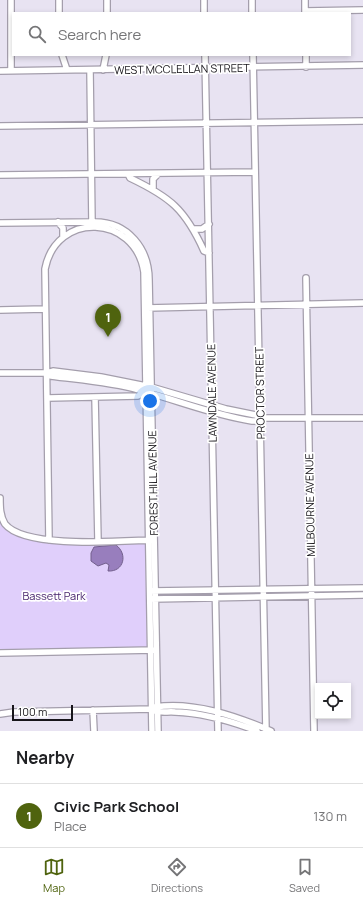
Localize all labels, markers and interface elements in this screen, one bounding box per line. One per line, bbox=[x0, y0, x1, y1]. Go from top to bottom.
search box bbox=[12, 12, 351, 56]
icon: search bbox=[26, 23, 48, 45]
text: Search here bbox=[58, 24, 141, 45]
street label: WEST MCCLELLAN STREET bbox=[114, 60, 250, 77]
pin: 1 bbox=[95, 304, 121, 337]
street label: LAWNDALE AVENUE bbox=[203, 344, 220, 442]
street label: PROCTOR STREET bbox=[251, 346, 268, 439]
your location bbox=[140, 391, 160, 411]
street label: FOREST HILL AVENUE bbox=[144, 430, 161, 536]
street label: MILBOURNE AVENUE bbox=[301, 453, 318, 557]
park label: Bassett Park bbox=[22, 588, 86, 603]
map controls bbox=[315, 683, 351, 719]
button: locate bbox=[315, 683, 351, 719]
scale bar bbox=[12, 703, 73, 722]
text: 100 m bbox=[18, 704, 47, 719]
text: Nearby bbox=[16, 746, 74, 769]
text: Civic Park School bbox=[54, 796, 179, 817]
text: 1 bbox=[26, 807, 32, 825]
text: 130 m bbox=[313, 807, 347, 825]
text: Place bbox=[54, 817, 87, 835]
tab: Map bbox=[43, 856, 65, 895]
tab: Directions bbox=[151, 856, 203, 895]
tab: Saved bbox=[289, 856, 320, 895]

